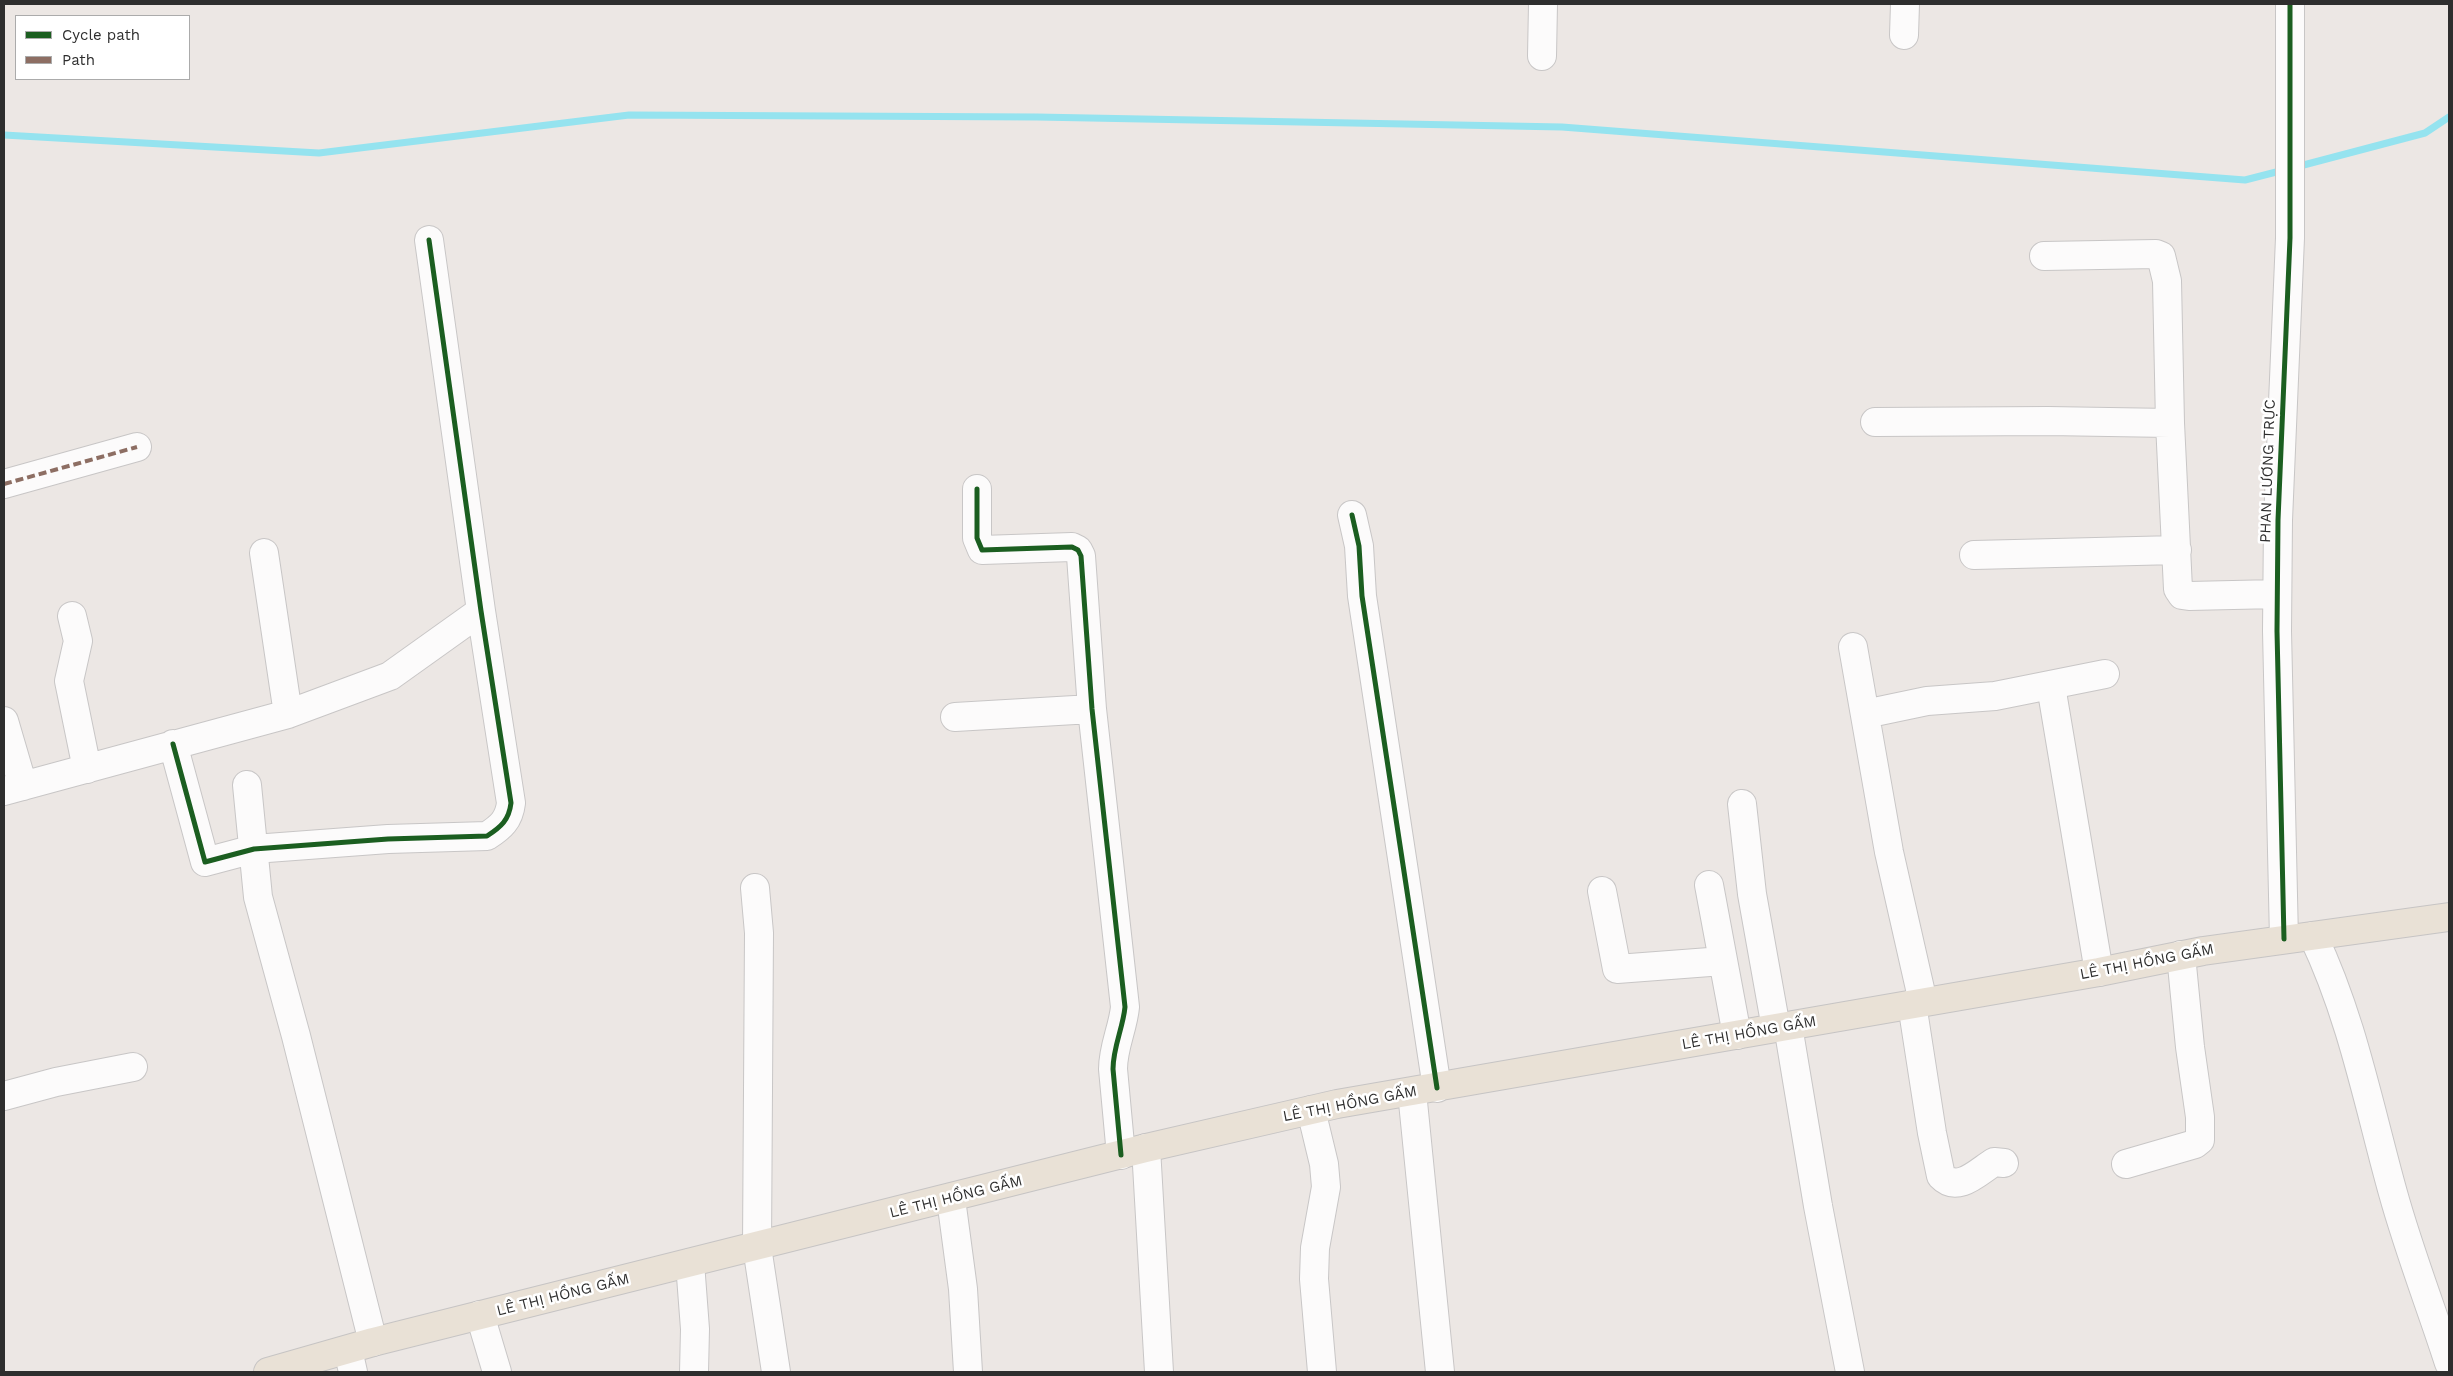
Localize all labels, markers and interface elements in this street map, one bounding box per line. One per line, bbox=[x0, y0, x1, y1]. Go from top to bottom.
legend bbox=[15, 15, 190, 80]
text: Cycle path bbox=[62, 26, 140, 44]
text: Path bbox=[62, 51, 95, 69]
street label: PHAN LƯƠNG TRỰC bbox=[2256, 399, 2280, 543]
street label: LÊ THỊ HỒNG GẤM bbox=[2079, 940, 2215, 984]
street label: LÊ THỊ HỒNG GẤM bbox=[1680, 1012, 1818, 1054]
street label: LÊ THỊ HỒNG GẤM bbox=[1282, 1082, 1418, 1126]
street label: LÊ THỊ HỒNG GẤM bbox=[888, 1172, 1024, 1222]
street label: LÊ THỊ HỒNG GẤM bbox=[495, 1270, 631, 1320]

